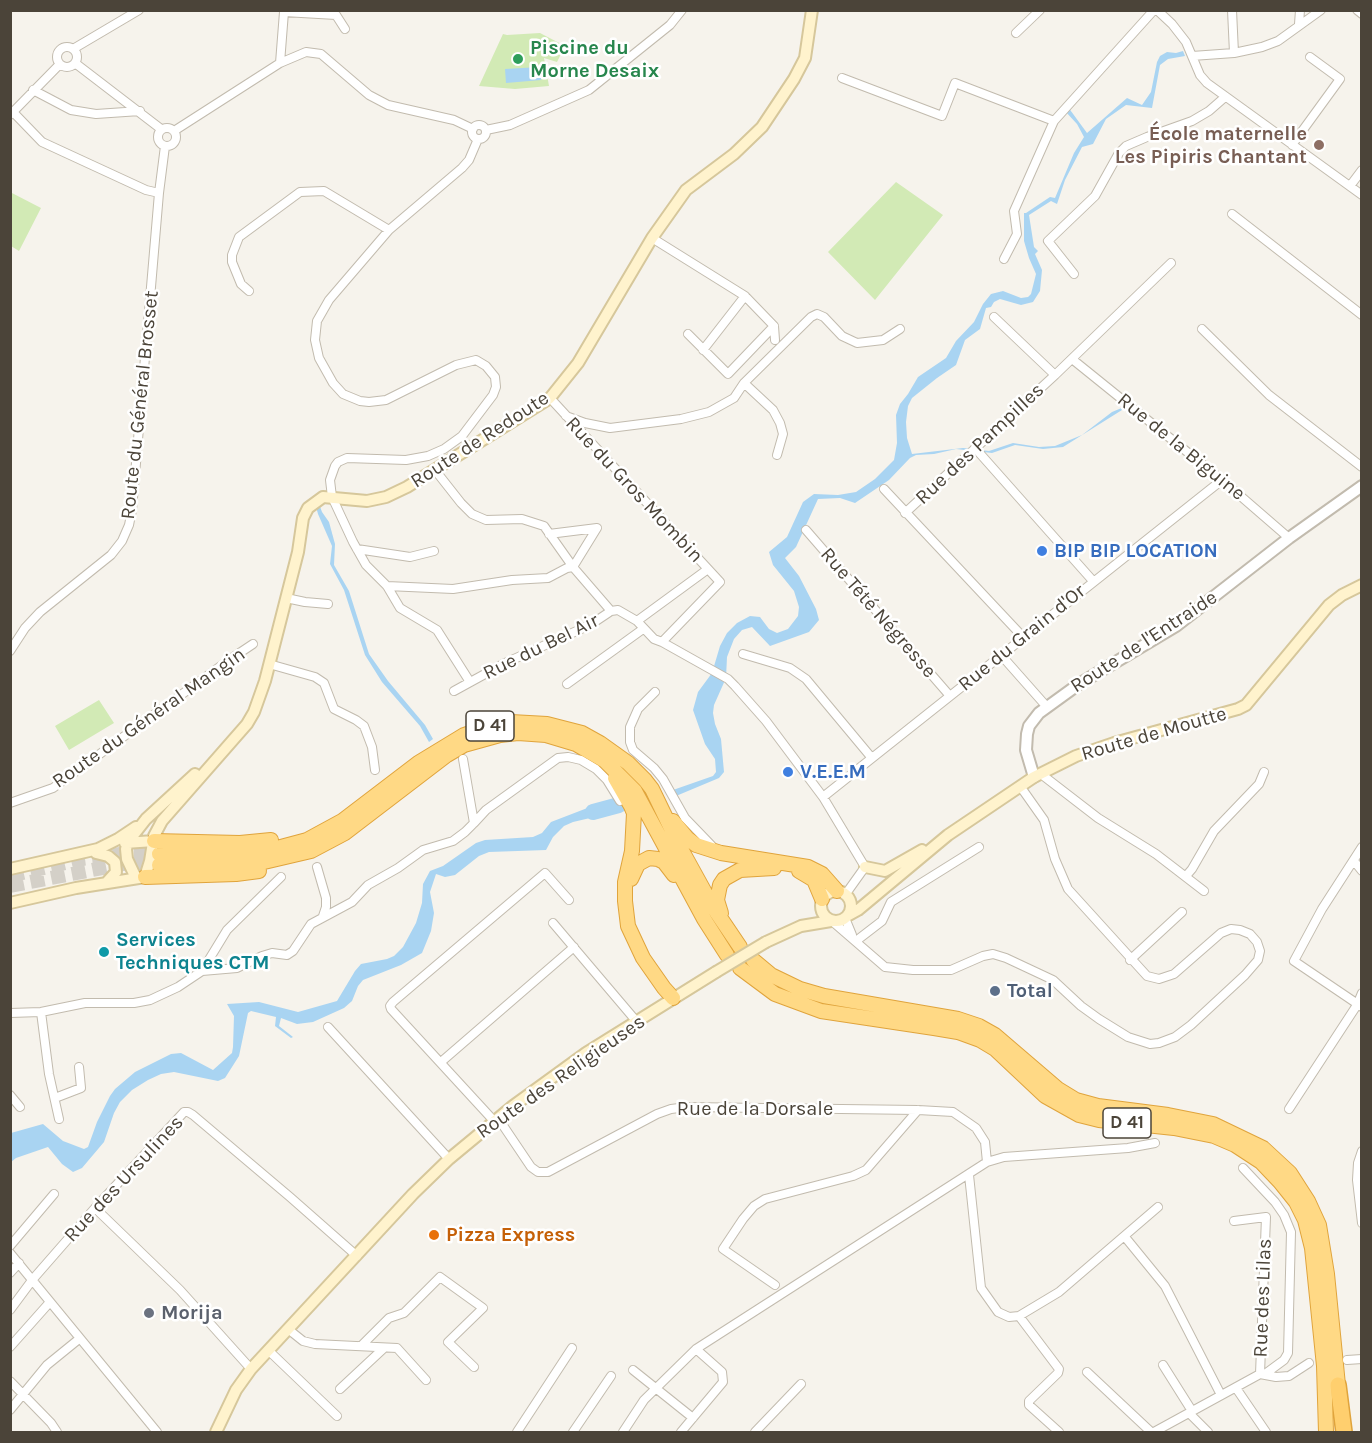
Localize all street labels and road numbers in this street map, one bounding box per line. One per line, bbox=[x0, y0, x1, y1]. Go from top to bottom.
street label: Route du Général Brosset bbox=[116, 289, 164, 521]
street label: Rue des Pampilles bbox=[911, 378, 1049, 510]
street label: Route de Redoute bbox=[406, 386, 554, 494]
street label: Rue de la Biguine bbox=[1112, 388, 1250, 506]
street label: Rue du Gros Mombin bbox=[560, 412, 708, 568]
street label: Rue Tété Négresse bbox=[815, 543, 941, 683]
street label: Rue du Grain d'Or bbox=[954, 579, 1090, 697]
street label: Route de l'Entraide bbox=[1066, 586, 1222, 698]
street label: Rue du Bel Air bbox=[479, 609, 603, 685]
street label: Route du Général Mangin bbox=[48, 642, 250, 794]
street label: Route de Moutte bbox=[1079, 702, 1229, 766]
road number: D 41 bbox=[466, 711, 514, 741]
street label: Route des Religieuses bbox=[472, 1010, 650, 1144]
street label: Rue de la Dorsale bbox=[677, 1097, 833, 1121]
road number: D 41 bbox=[1103, 1108, 1151, 1138]
street label: Rue des Ursulines bbox=[59, 1111, 189, 1247]
street label: Rue des Lilas bbox=[1249, 1238, 1277, 1358]

